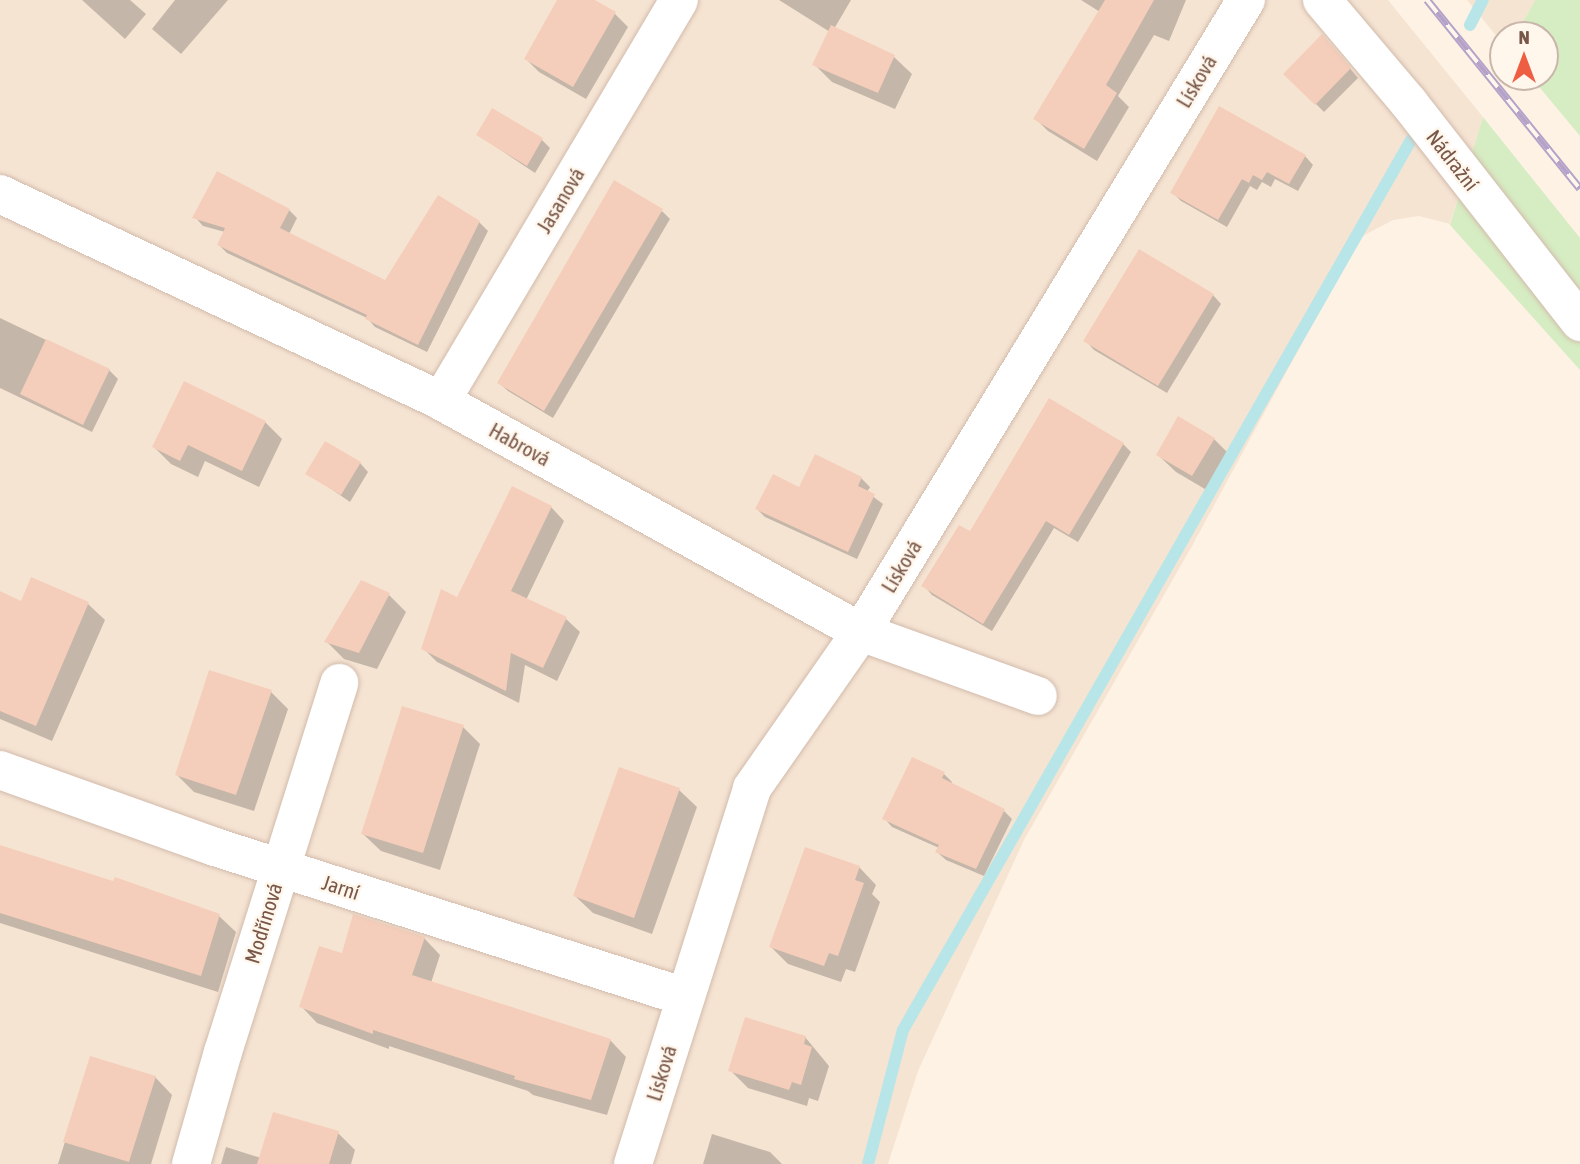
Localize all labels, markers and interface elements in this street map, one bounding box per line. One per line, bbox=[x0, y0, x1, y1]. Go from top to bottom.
north arrow bbox=[1489, 21, 1559, 91]
text: N bbox=[1518, 26, 1530, 48]
street label: Lísková bbox=[1171, 50, 1221, 112]
street label: Nádražní bbox=[1421, 125, 1485, 195]
street label: Jasanová bbox=[531, 163, 589, 237]
street label: Habrová bbox=[485, 417, 555, 471]
street label: Lísková bbox=[876, 535, 926, 597]
street label: Jarní bbox=[319, 869, 363, 905]
street label: Modřínová bbox=[239, 880, 287, 966]
street label: Lísková bbox=[641, 1042, 681, 1104]

